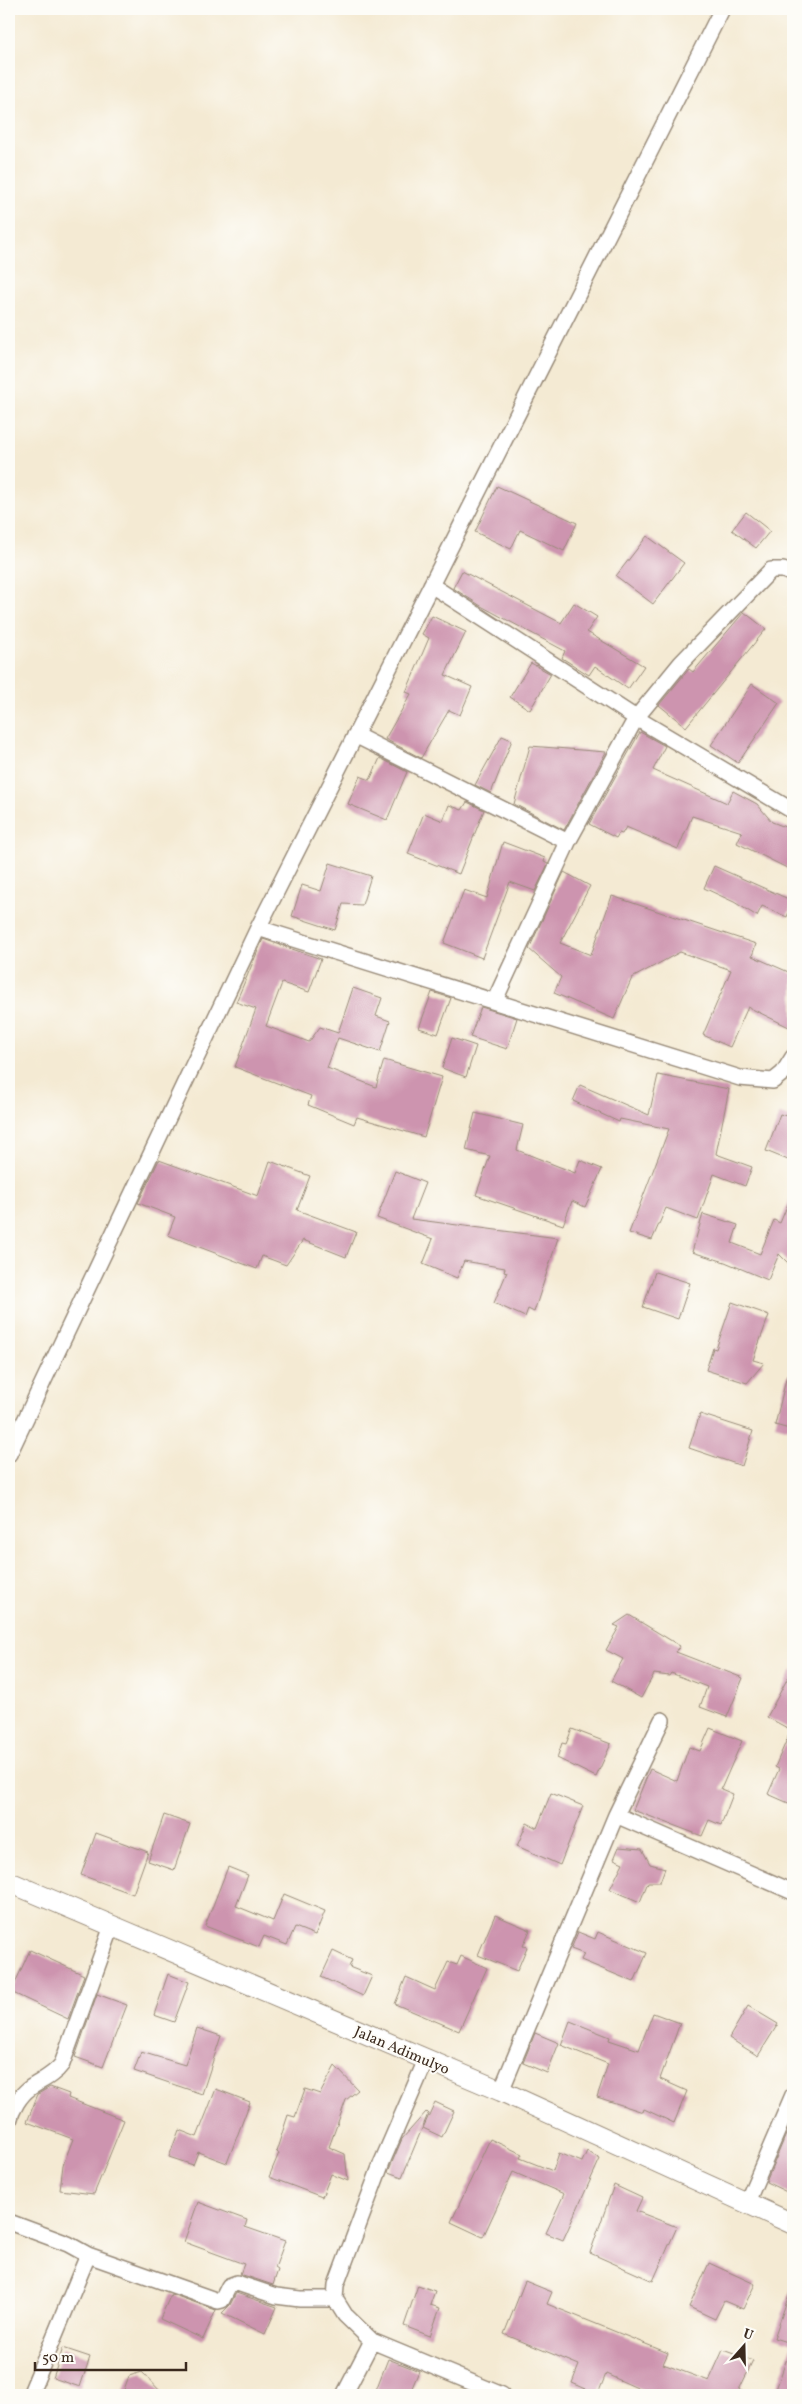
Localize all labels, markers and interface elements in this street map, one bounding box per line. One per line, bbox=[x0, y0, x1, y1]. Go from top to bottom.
street label: Jalan Adimulyo bbox=[350, 2022, 452, 2081]
north arrow bbox=[720, 2322, 770, 2372]
text: U bbox=[740, 2325, 756, 2346]
scale bar bbox=[35, 2339, 186, 2371]
text: 50 m bbox=[42, 2348, 74, 2369]

